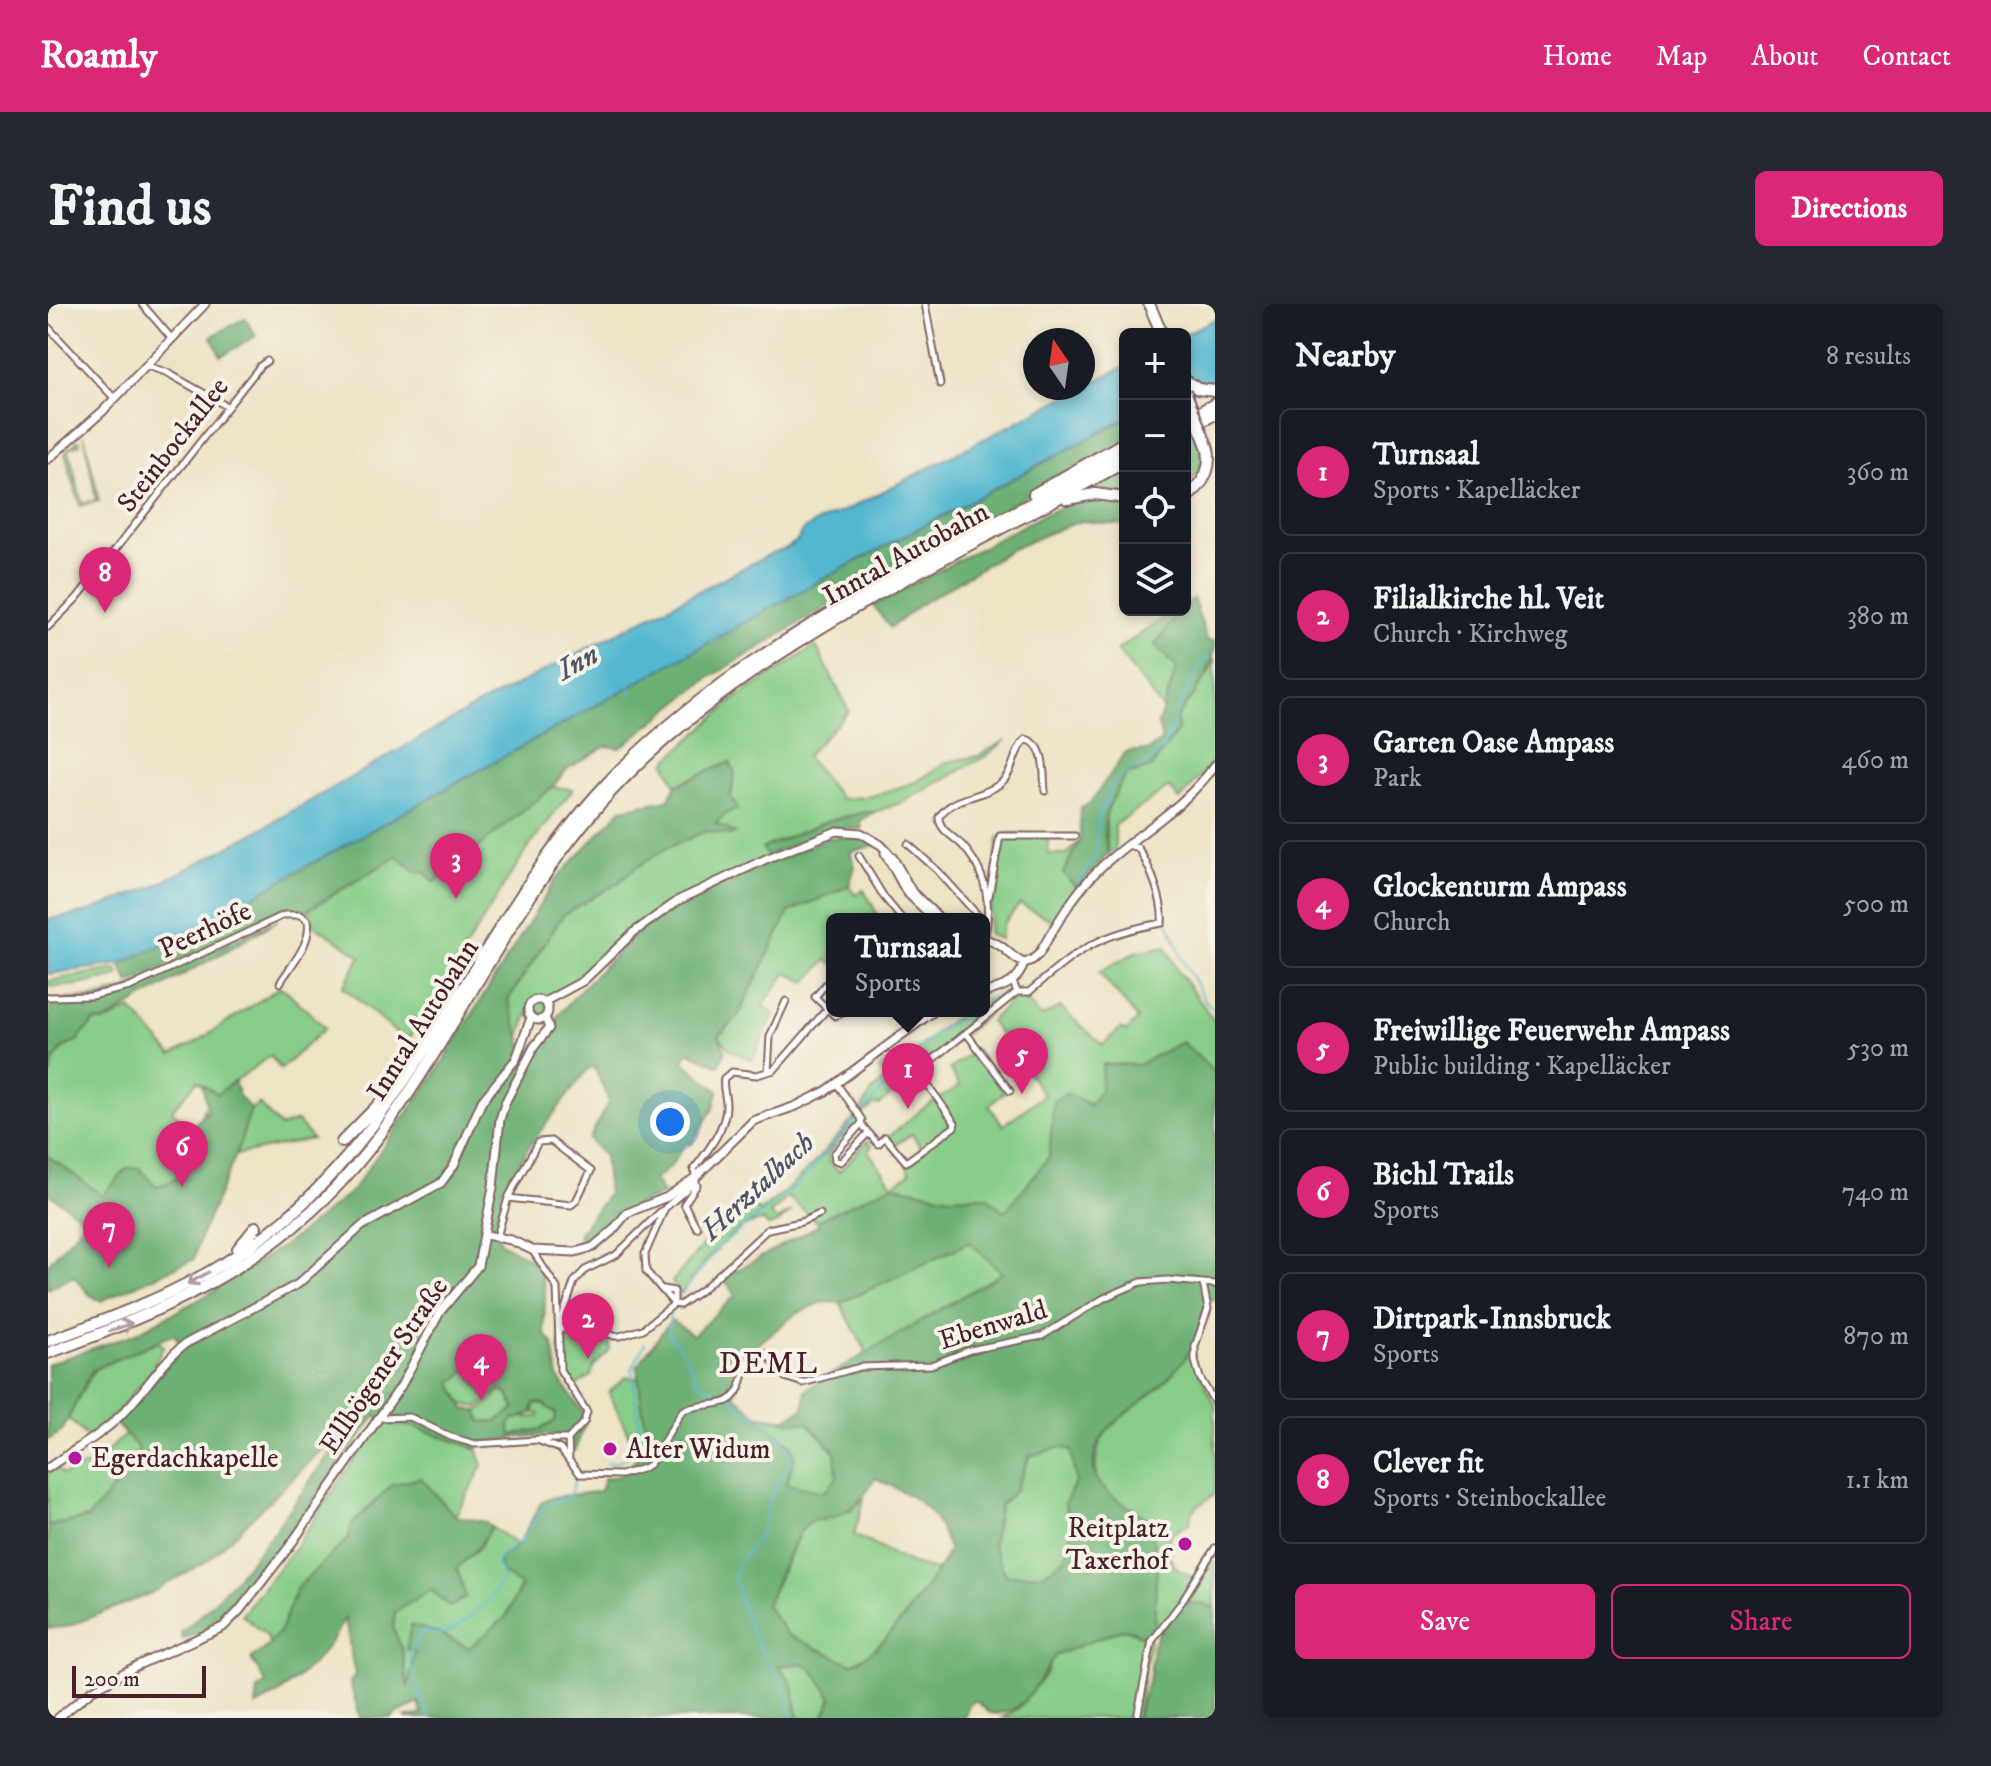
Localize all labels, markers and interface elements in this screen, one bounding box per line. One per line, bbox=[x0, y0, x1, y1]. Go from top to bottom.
text: Roamly bbox=[40, 32, 157, 80]
text: Home bbox=[1543, 39, 1612, 74]
text: Map bbox=[1656, 39, 1707, 74]
text: About bbox=[1751, 39, 1818, 74]
text: Contact bbox=[1862, 39, 1951, 74]
button: Directions bbox=[1755, 171, 1943, 246]
text: Find us bbox=[48, 173, 212, 243]
north arrow bbox=[1023, 328, 1095, 400]
map controls bbox=[1119, 328, 1191, 616]
button: + bbox=[1119, 328, 1191, 400]
text: Nearby bbox=[1295, 335, 1396, 377]
text: 8 results bbox=[1826, 340, 1911, 373]
street label: Steinbockallee bbox=[109, 371, 237, 519]
button: − bbox=[1119, 400, 1191, 472]
text: Turnsaal bbox=[1373, 437, 1479, 474]
text: 1 bbox=[1318, 456, 1328, 489]
text: 360 m bbox=[1847, 456, 1909, 489]
button: locate bbox=[1119, 472, 1191, 544]
text: Sports · Kapelläcker bbox=[1373, 474, 1580, 507]
street label: Inntal Autobahn bbox=[817, 494, 995, 614]
button: layers bbox=[1119, 544, 1191, 616]
pin: 8 bbox=[79, 547, 131, 613]
text: Filialkirche hl. Veit bbox=[1373, 581, 1604, 618]
text: 2 bbox=[1317, 600, 1329, 633]
text: 380 m bbox=[1847, 600, 1909, 633]
text: Church · Kirchweg bbox=[1373, 618, 1567, 651]
water label: Inn bbox=[549, 637, 605, 690]
text: Garten Oase Ampass bbox=[1373, 725, 1614, 762]
text: 3 bbox=[1318, 744, 1328, 777]
text: 460 m bbox=[1841, 744, 1909, 777]
text: Park bbox=[1373, 762, 1422, 795]
pin: 3 bbox=[430, 833, 482, 899]
text: Glockenturm Ampass bbox=[1373, 869, 1627, 906]
text: 4 bbox=[1316, 888, 1330, 921]
text: 500 m bbox=[1843, 888, 1909, 921]
street label: Peerhöfe bbox=[153, 893, 257, 967]
text: Church bbox=[1373, 906, 1451, 939]
popup bbox=[826, 913, 990, 1017]
text: Turnsaal bbox=[855, 930, 961, 967]
street label: Inntal Autobahn bbox=[359, 932, 487, 1107]
text: Sports bbox=[855, 967, 921, 1000]
text: Freiwillige Feuerwehr Ampass bbox=[1373, 1013, 1730, 1050]
pin: 5 bbox=[996, 1028, 1048, 1094]
text: 5 bbox=[1317, 1032, 1329, 1065]
text: 530 m bbox=[1847, 1032, 1909, 1065]
pin: 1 bbox=[882, 1043, 934, 1109]
text: Public building · Kapelläcker bbox=[1373, 1050, 1671, 1083]
your location bbox=[650, 1102, 690, 1142]
pin: 6 bbox=[156, 1121, 208, 1187]
water label: Herztalbach bbox=[692, 1125, 823, 1250]
text: Bichl Trails bbox=[1373, 1157, 1514, 1194]
text: 6 bbox=[1316, 1176, 1330, 1209]
text: 740 m bbox=[1842, 1176, 1909, 1209]
text: Sports bbox=[1373, 1194, 1439, 1227]
pin: 7 bbox=[83, 1202, 135, 1268]
one-way arrow bbox=[187, 1270, 210, 1286]
street label: Ellbögener Straße bbox=[312, 1271, 456, 1461]
street label: Ebenwald bbox=[935, 1292, 1051, 1358]
pin: 2 bbox=[562, 1293, 614, 1359]
text: Dirtpark-Innsbruck bbox=[1373, 1301, 1611, 1338]
one-way arrow bbox=[108, 1318, 133, 1333]
text: 7 bbox=[1316, 1320, 1330, 1353]
text: 870 m bbox=[1843, 1320, 1909, 1353]
pin: 4 bbox=[455, 1334, 507, 1400]
text: Sports bbox=[1373, 1338, 1439, 1371]
district label: DEML bbox=[719, 1346, 819, 1383]
place label: Alter Widum bbox=[626, 1432, 770, 1467]
marker: Alter Widum bbox=[601, 1440, 619, 1458]
place label: Egerdachkapelle bbox=[91, 1441, 279, 1476]
text: Clever fit bbox=[1373, 1445, 1484, 1482]
marker: Egerdachkapelle bbox=[66, 1449, 84, 1467]
text: 8 bbox=[1316, 1464, 1330, 1497]
text: 1.1 km bbox=[1846, 1464, 1909, 1497]
text: Sports · Steinbockallee bbox=[1373, 1482, 1606, 1515]
place label: Reitplatz Taxerhof bbox=[1066, 1511, 1173, 1578]
marker: Reitplatz Taxerhof bbox=[1176, 1535, 1194, 1553]
button: Save bbox=[1295, 1584, 1595, 1659]
button: Share bbox=[1611, 1584, 1911, 1659]
scale bar bbox=[72, 1662, 206, 1698]
text: 200 m bbox=[84, 1666, 140, 1693]

